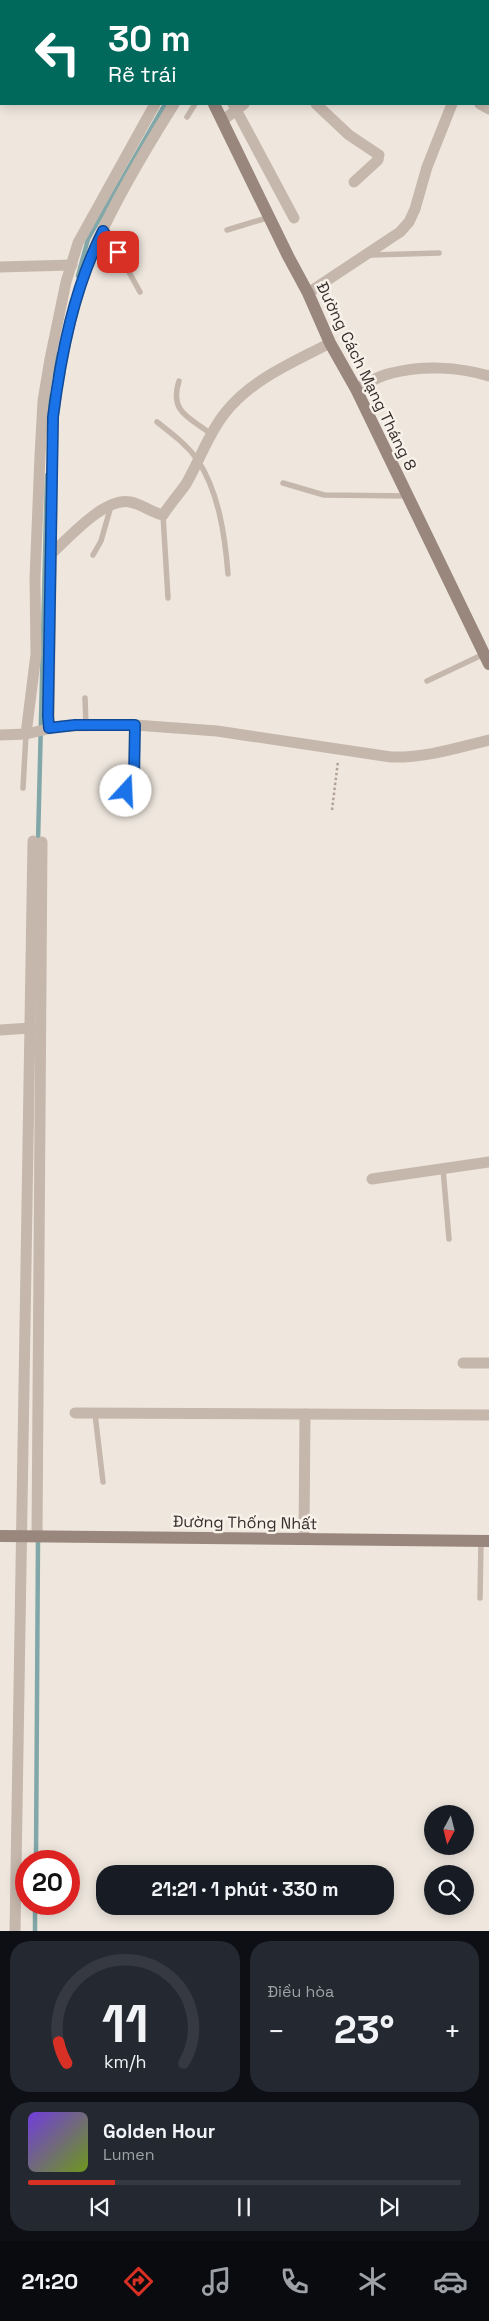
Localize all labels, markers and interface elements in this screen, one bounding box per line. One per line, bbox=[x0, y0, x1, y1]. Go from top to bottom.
text: 30 m bbox=[108, 17, 191, 61]
icon: left bbox=[25, 20, 90, 85]
text: Rẽ trái bbox=[108, 60, 177, 88]
pin bbox=[97, 231, 139, 273]
icon: arrive bbox=[104, 238, 132, 266]
street label: Đường Cách Mạng Tháng 8 bbox=[312, 279, 421, 474]
position arrow bbox=[99, 764, 151, 816]
street label: Đường Thống Nhất bbox=[173, 1511, 317, 1534]
north arrow bbox=[424, 1805, 474, 1855]
map controls bbox=[424, 1805, 474, 1915]
speed limit sign: 20 bbox=[15, 1850, 80, 1915]
button: search bbox=[424, 1865, 474, 1915]
text: 21:21 · 1 phút · 330 m bbox=[152, 1877, 338, 1902]
text: Điều hòa bbox=[268, 1981, 334, 2002]
text: 11 bbox=[101, 1991, 148, 2057]
text: 23° bbox=[334, 2006, 395, 2054]
text: − bbox=[268, 2013, 285, 2049]
text: + bbox=[444, 2013, 461, 2049]
text: km/h bbox=[103, 2050, 146, 2073]
text: Golden Hour bbox=[103, 2119, 215, 2144]
text: Lumen bbox=[103, 2144, 155, 2165]
icon: previous bbox=[86, 2193, 114, 2221]
icon: pause bbox=[230, 2193, 258, 2221]
icon: next bbox=[375, 2193, 403, 2221]
icon: directions bbox=[121, 2264, 156, 2299]
icon: music bbox=[199, 2264, 234, 2299]
icon: phone bbox=[277, 2264, 312, 2299]
icon: climate bbox=[355, 2264, 390, 2299]
icon: car bbox=[433, 2264, 468, 2299]
text: 21:20 bbox=[21, 2267, 78, 2295]

